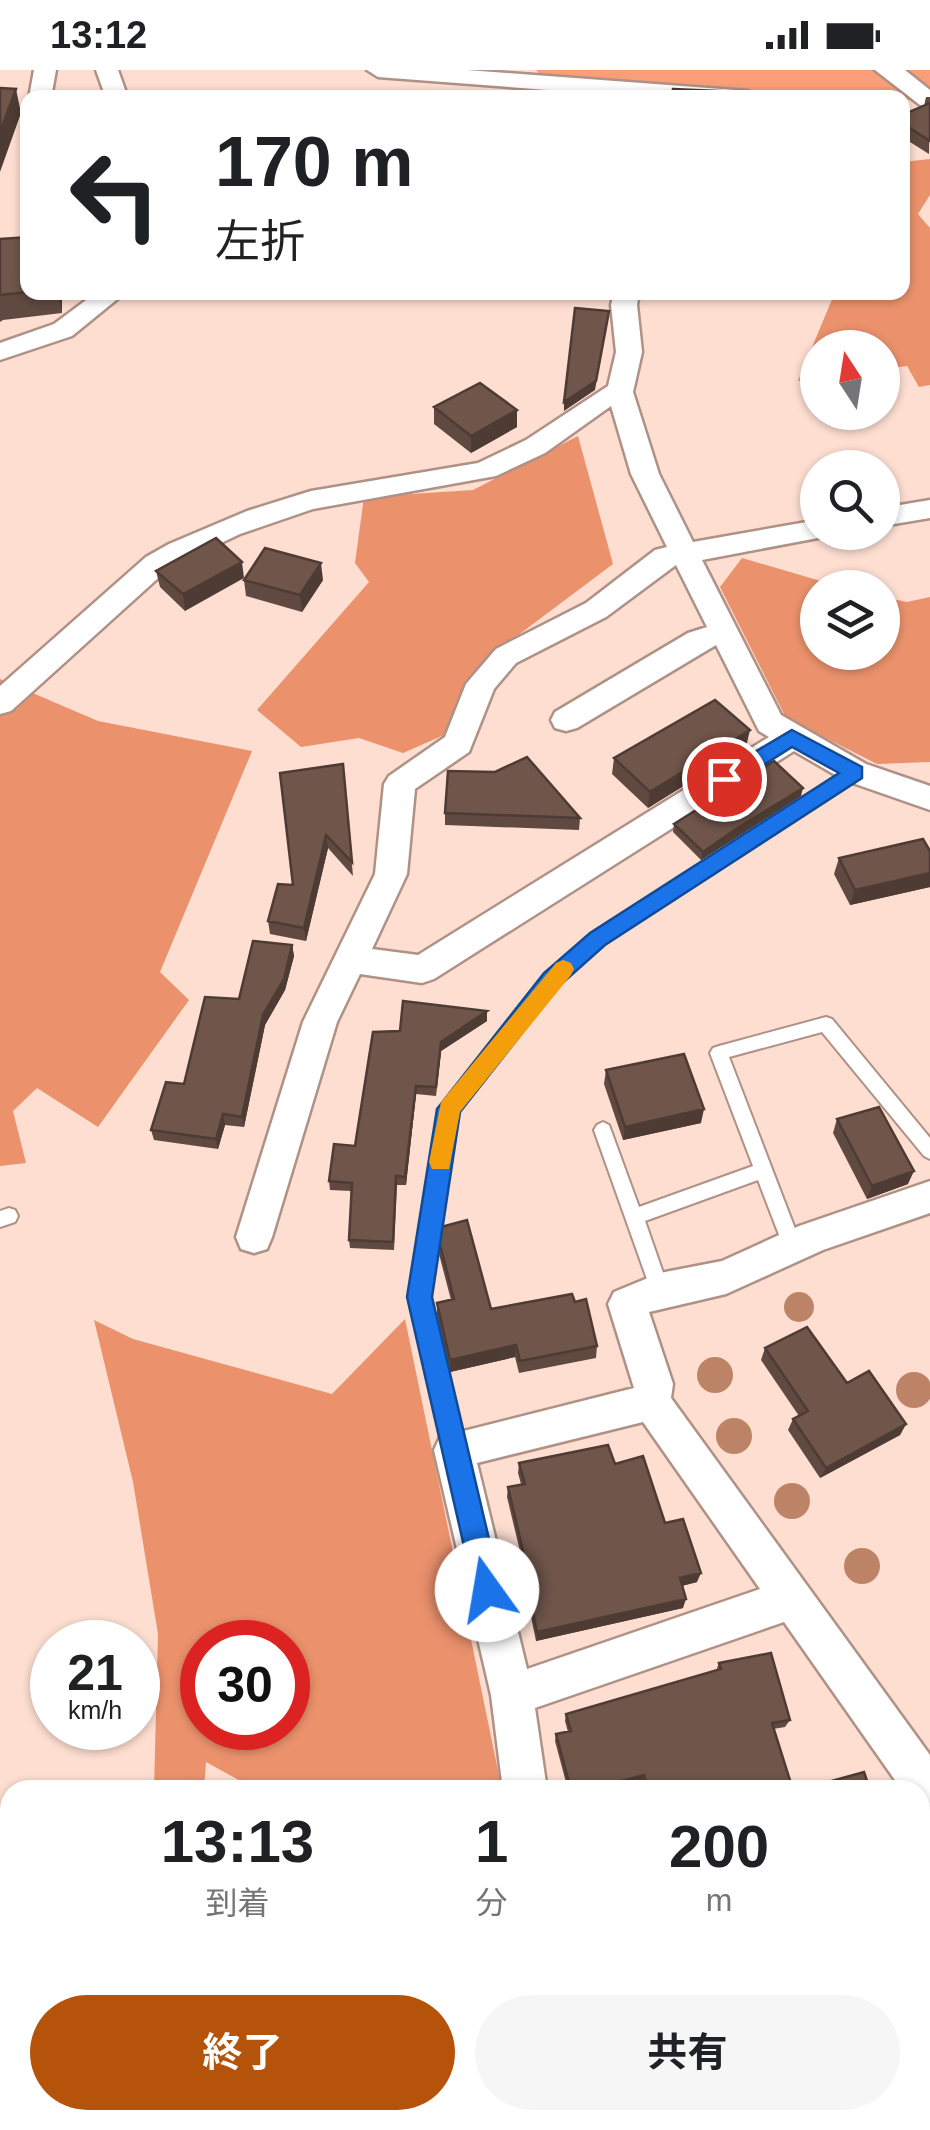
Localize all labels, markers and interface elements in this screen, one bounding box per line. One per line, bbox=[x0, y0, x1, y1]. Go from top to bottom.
text: 13:12 bbox=[50, 14, 147, 56]
text: 170 m bbox=[215, 123, 413, 201]
icon: left bbox=[50, 130, 180, 260]
text: 左折 bbox=[215, 216, 305, 267]
north arrow bbox=[800, 330, 900, 430]
map controls bbox=[800, 330, 900, 670]
button: search bbox=[800, 450, 900, 550]
button: layers bbox=[800, 570, 900, 670]
pin bbox=[682, 737, 767, 822]
icon: arrive bbox=[697, 752, 752, 807]
position arrow bbox=[435, 1538, 539, 1642]
speed limit sign: 30 bbox=[180, 1620, 310, 1750]
text: 21 bbox=[67, 1645, 123, 1701]
text: km/h bbox=[68, 1696, 122, 1724]
text: 13:13 bbox=[161, 1808, 314, 1875]
text: 1 bbox=[475, 1808, 508, 1875]
text: 200 bbox=[669, 1813, 769, 1880]
text: m bbox=[706, 1882, 732, 1918]
text: 到着 bbox=[205, 1885, 269, 1921]
text: 分 bbox=[476, 1885, 508, 1921]
button: 終了 bbox=[30, 1995, 455, 2110]
button: 共有 bbox=[475, 1995, 900, 2110]

